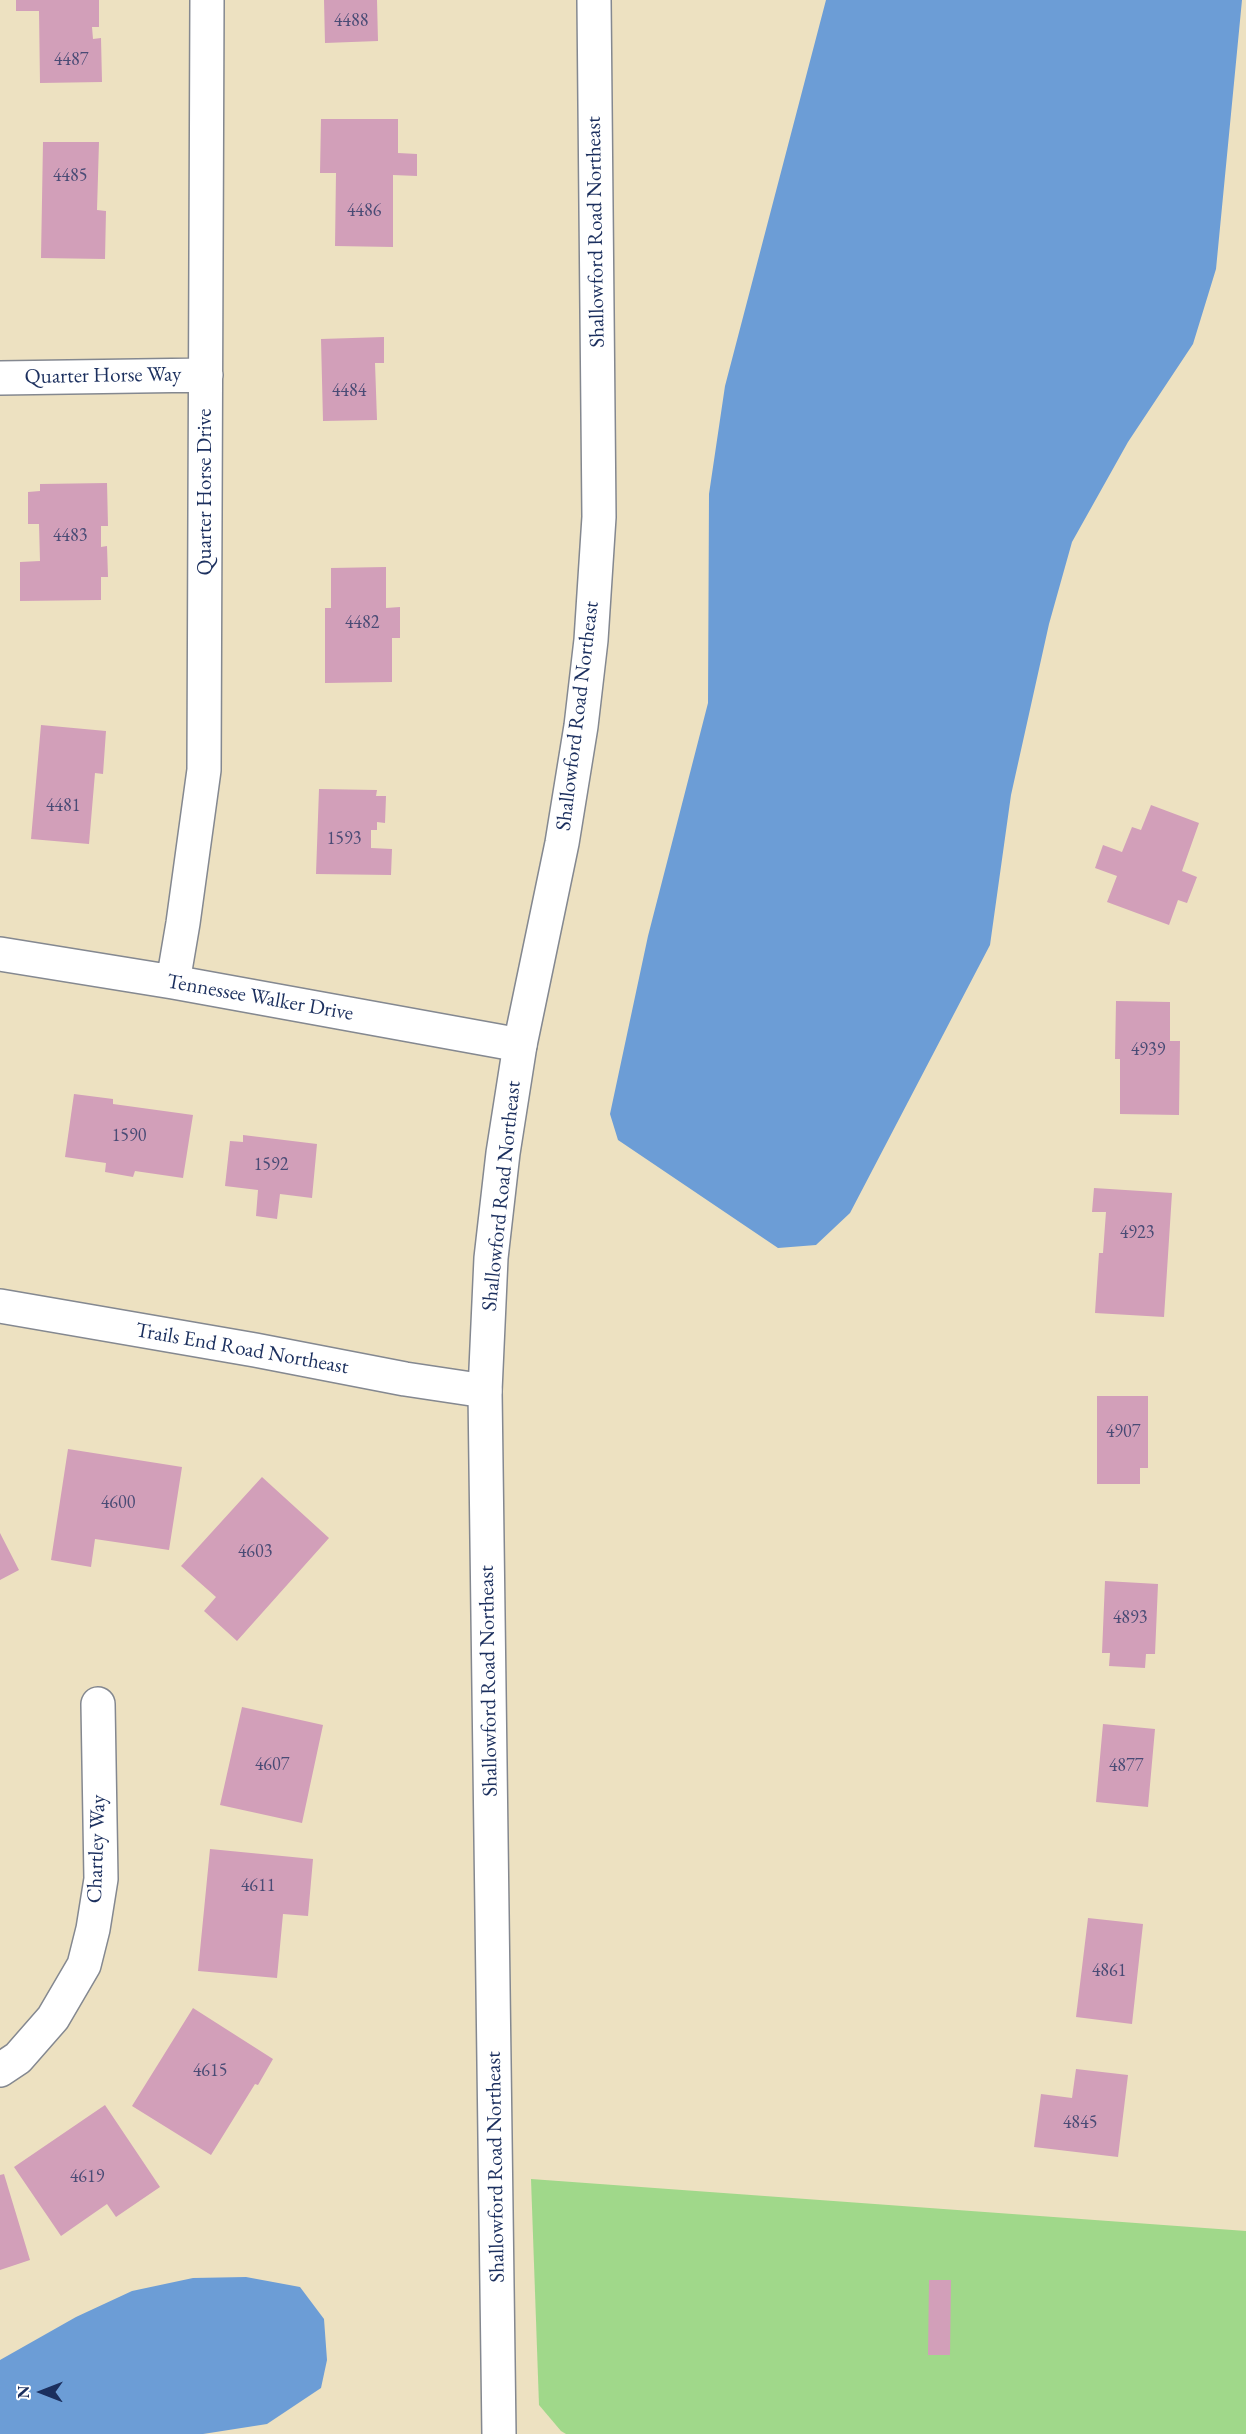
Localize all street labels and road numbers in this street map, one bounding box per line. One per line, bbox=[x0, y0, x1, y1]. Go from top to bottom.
street label: Shallowford Road Northeast bbox=[581, 116, 611, 348]
street label: Quarter Horse Way bbox=[25, 362, 181, 390]
street label: Quarter Horse Drive bbox=[192, 409, 218, 575]
street label: Shallowford Road Northeast bbox=[551, 600, 605, 832]
street label: Tennessee Walker Drive bbox=[165, 969, 355, 1027]
street label: Shallowford Road Northeast bbox=[477, 1080, 527, 1312]
street label: Trails End Road Northeast bbox=[134, 1318, 350, 1380]
street label: Shallowford Road Northeast bbox=[474, 1565, 504, 1797]
street label: Chartley Way bbox=[83, 1794, 111, 1904]
street label: Shallowford Road Northeast bbox=[481, 2051, 511, 2283]

